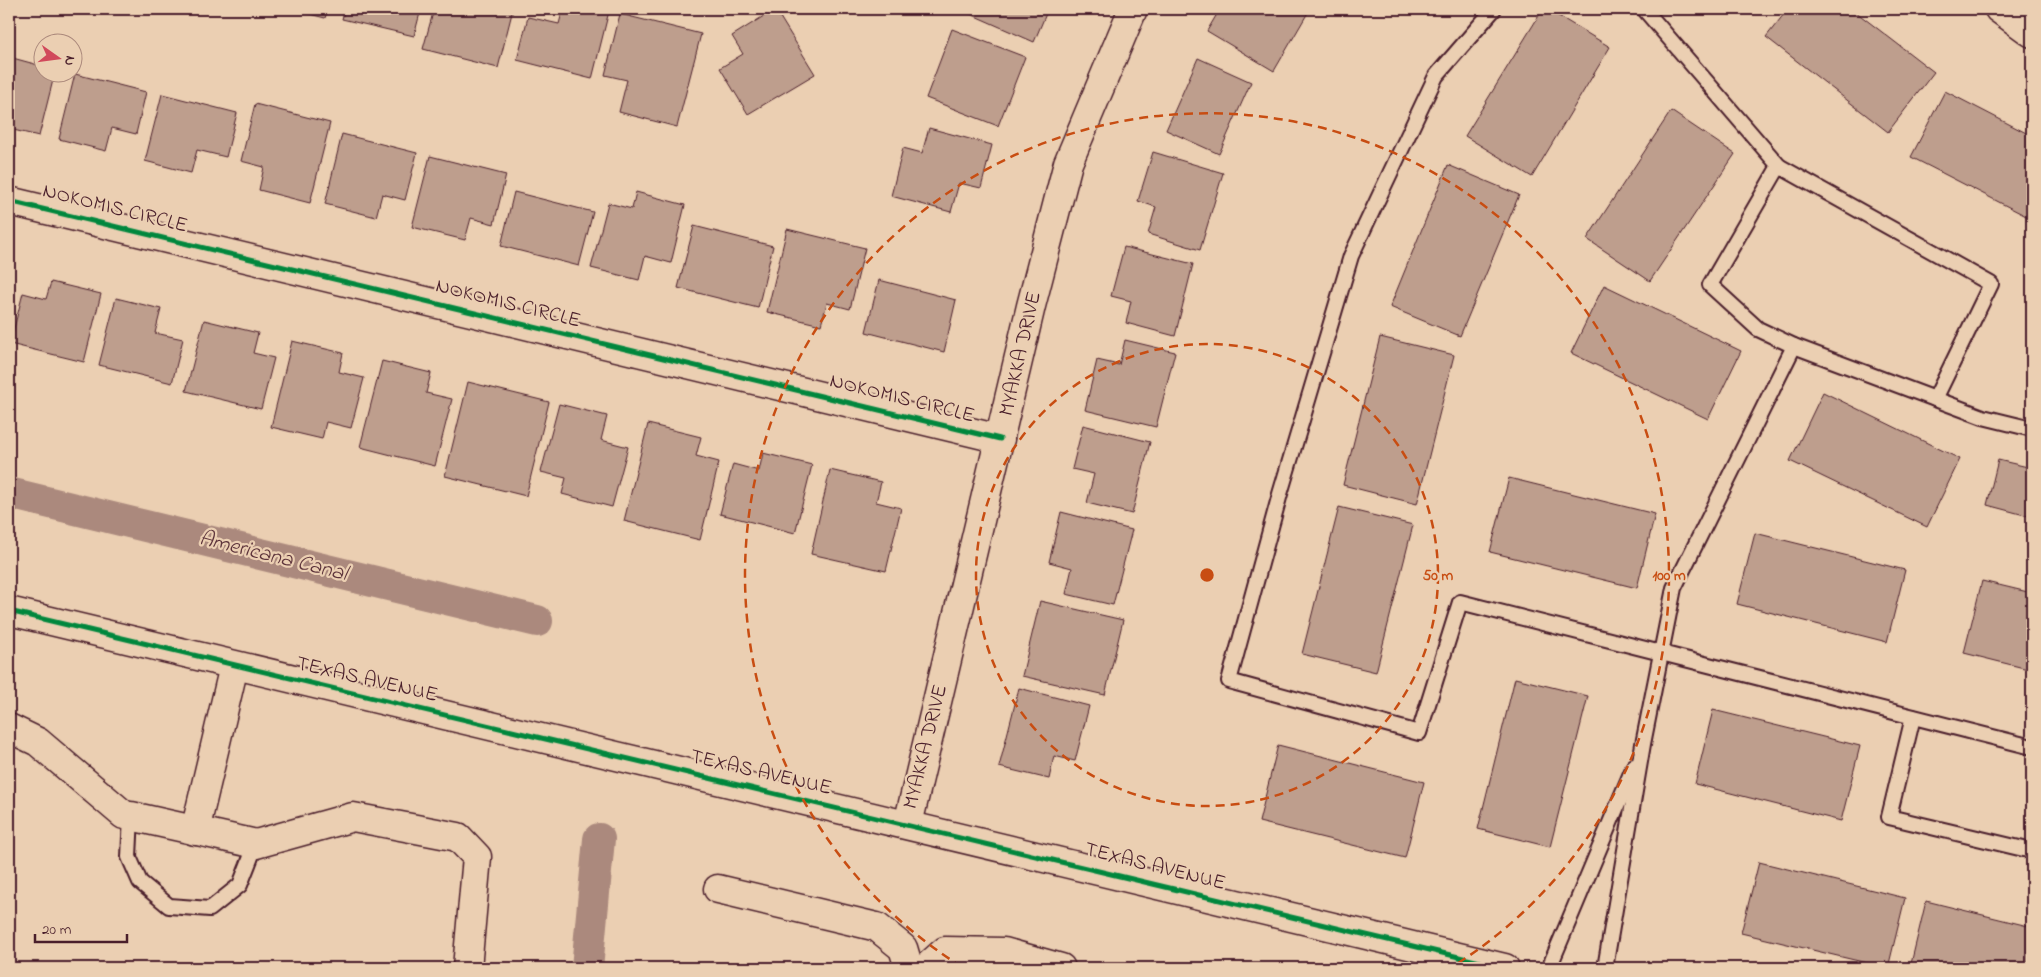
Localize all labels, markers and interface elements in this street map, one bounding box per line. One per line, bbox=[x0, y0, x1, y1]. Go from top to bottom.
north arrow bbox=[32, 32, 82, 82]
text: N bbox=[58, 54, 80, 68]
street label: NOKOMIS CIRCLE bbox=[39, 176, 191, 242]
street label: NOKOMIS CIRCLE bbox=[432, 271, 584, 337]
street label: MYAKKA DRIVE bbox=[992, 289, 1050, 419]
street label: NOKOMIS CIRCLE bbox=[826, 366, 978, 432]
water label: Americana Canal bbox=[196, 523, 353, 591]
text: 50 m bbox=[1423, 565, 1454, 587]
text: 100 m bbox=[1652, 565, 1686, 587]
centre of rings bbox=[1198, 566, 1216, 584]
street label: TEXAS AVENUE bbox=[293, 649, 441, 711]
street label: MYAKKA DRIVE bbox=[896, 682, 956, 812]
street label: TEXAS AVENUE bbox=[687, 742, 835, 804]
street label: TEXAS AVENUE bbox=[1081, 835, 1229, 899]
scale bar bbox=[35, 912, 128, 944]
text: 20 m bbox=[42, 919, 72, 941]

